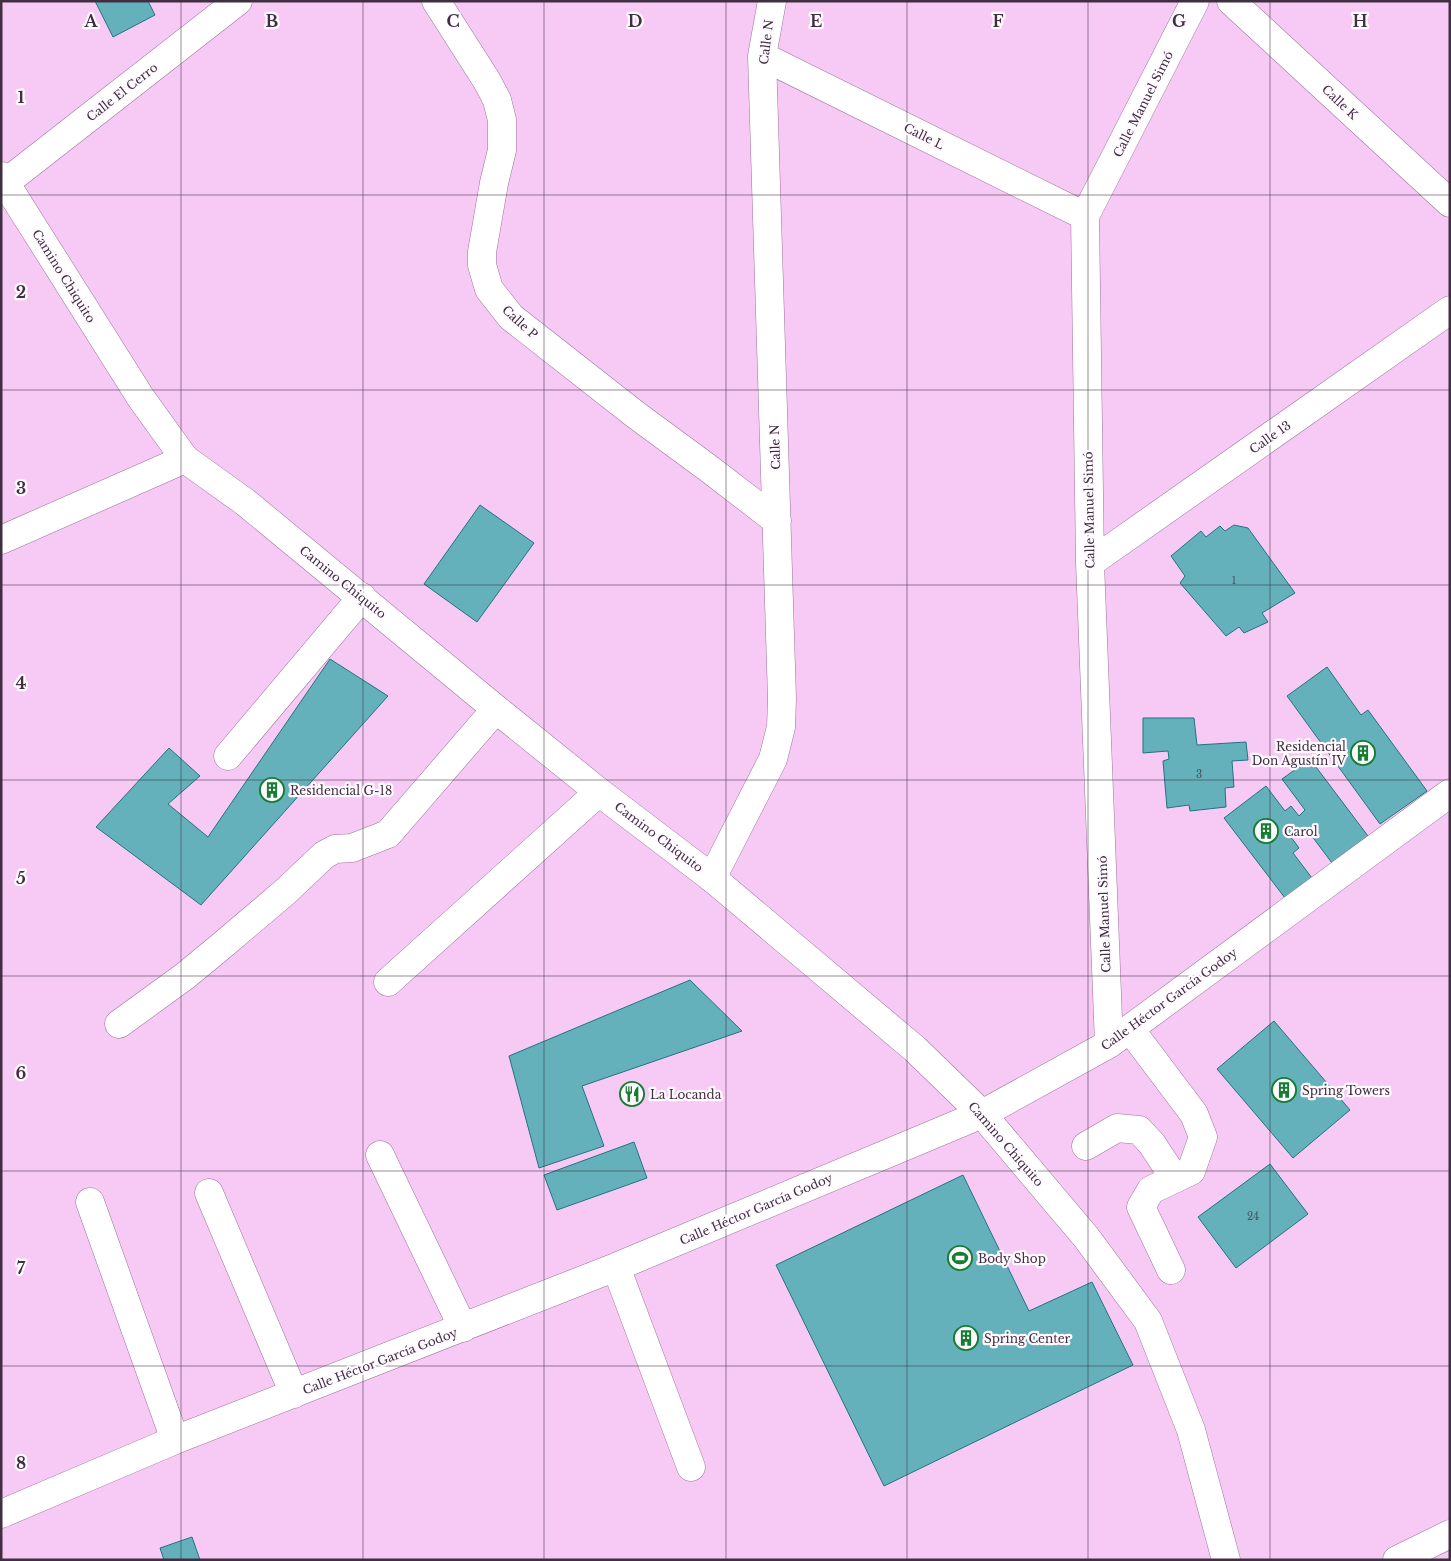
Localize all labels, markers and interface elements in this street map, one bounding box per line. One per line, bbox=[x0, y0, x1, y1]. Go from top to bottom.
text: A bbox=[84, 11, 99, 31]
text: B bbox=[266, 11, 279, 31]
text: C bbox=[446, 11, 460, 31]
text: D bbox=[628, 11, 642, 31]
text: E bbox=[810, 11, 822, 31]
text: F bbox=[992, 11, 1004, 31]
text: G bbox=[1172, 11, 1186, 31]
text: H bbox=[1352, 11, 1368, 31]
street label: Calle N bbox=[756, 18, 776, 65]
street label: Calle Manuel Simó bbox=[1110, 48, 1176, 160]
street label: Calle El Cerro bbox=[83, 59, 161, 124]
street label: Calle K bbox=[1319, 82, 1362, 123]
text: 1 bbox=[18, 87, 25, 107]
street label: Calle L bbox=[901, 120, 947, 152]
street label: Camino Chiquito bbox=[29, 227, 99, 326]
text: 2 bbox=[16, 282, 26, 302]
street label: Calle P bbox=[499, 302, 541, 342]
street label: Calle 13 bbox=[1246, 417, 1294, 457]
street label: Calle N bbox=[767, 424, 783, 470]
street label: Calle Manuel Simó bbox=[1080, 451, 1098, 569]
text: 3 bbox=[16, 478, 26, 498]
street label: Camino Chiquito bbox=[297, 542, 389, 622]
house number: 1 bbox=[1232, 574, 1236, 587]
text: 4 bbox=[16, 673, 26, 693]
place label: Residencial Don Agustín IV bbox=[1252, 739, 1347, 768]
building icon: Residencial Don Agustín IV bbox=[1350, 740, 1376, 766]
house number: 3 bbox=[1196, 768, 1202, 781]
building icon: Residencial G-18 bbox=[259, 777, 285, 803]
place label: Residencial G-18 bbox=[290, 783, 392, 798]
street label: Camino Chiquito bbox=[612, 799, 706, 875]
building icon: Carol bbox=[1253, 818, 1279, 844]
place label: Carol bbox=[1284, 824, 1318, 839]
street label: Calle Manuel Simó bbox=[1094, 855, 1114, 973]
text: 5 bbox=[16, 868, 26, 888]
street label: Calle Héctor García Godoy bbox=[1098, 944, 1240, 1053]
text: 6 bbox=[16, 1063, 27, 1083]
building icon: Spring Towers bbox=[1271, 1077, 1297, 1103]
restaurant icon: La Locanda bbox=[619, 1081, 645, 1107]
place label: Spring Towers bbox=[1302, 1083, 1390, 1098]
place label: La Locanda bbox=[650, 1087, 722, 1102]
street label: Camino Chiquito bbox=[965, 1099, 1047, 1189]
street label: Calle Héctor García Godoy bbox=[677, 1170, 835, 1248]
house number: 24 bbox=[1247, 1210, 1259, 1223]
sports icon: Body Shop bbox=[947, 1245, 973, 1271]
place label: Body Shop bbox=[978, 1251, 1046, 1266]
text: 7 bbox=[17, 1258, 26, 1278]
street label: Calle Héctor García Godoy bbox=[300, 1324, 460, 1397]
building icon: Spring Center bbox=[953, 1325, 979, 1351]
place label: Spring Center bbox=[984, 1331, 1071, 1346]
text: 8 bbox=[16, 1453, 26, 1473]

